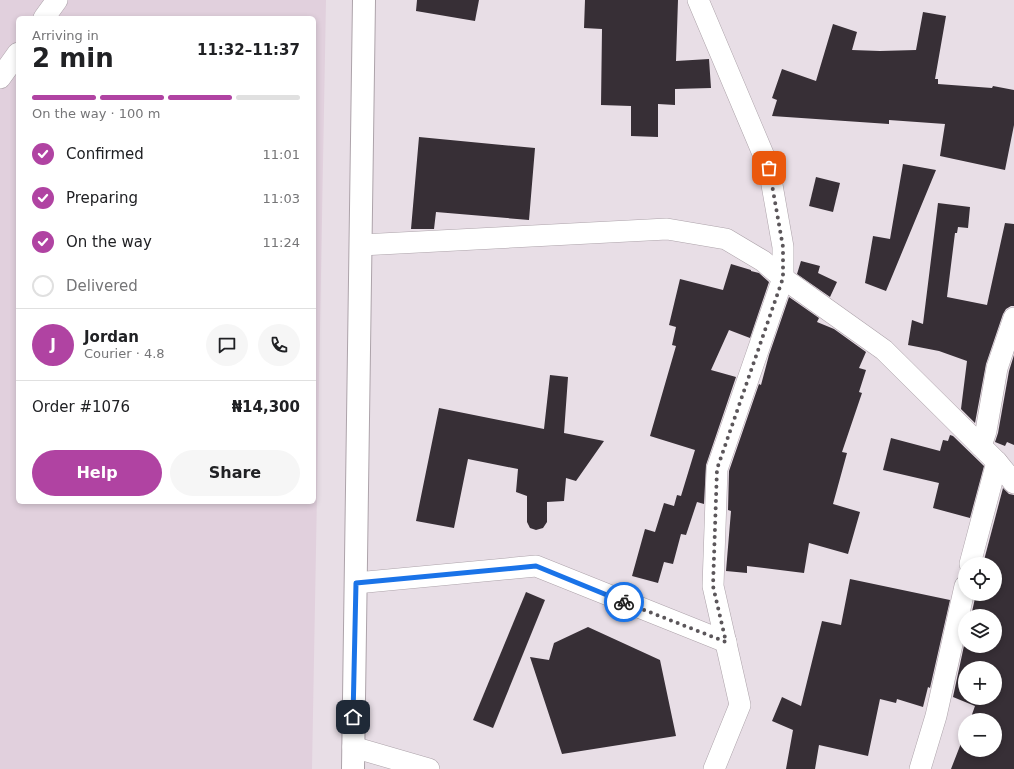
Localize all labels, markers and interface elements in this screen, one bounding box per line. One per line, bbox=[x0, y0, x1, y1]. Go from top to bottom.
text: Arriving in bbox=[32, 28, 99, 43]
text: 11:32–11:37 bbox=[197, 41, 300, 59]
text: 2 min bbox=[32, 43, 114, 73]
text: On the way · 100 m bbox=[32, 106, 160, 121]
icon: check bbox=[32, 143, 54, 165]
text: Confirmed bbox=[66, 145, 144, 163]
text: 11:01 bbox=[263, 147, 300, 162]
pin bbox=[752, 151, 786, 185]
icon: bag bbox=[758, 157, 780, 179]
icon: check bbox=[32, 187, 54, 209]
text: Preparing bbox=[66, 189, 138, 207]
text: 11:03 bbox=[263, 191, 300, 206]
icon: check bbox=[32, 231, 54, 253]
text: On the way bbox=[66, 233, 152, 251]
text: 11:24 bbox=[263, 235, 300, 250]
text: Delivered bbox=[66, 277, 138, 295]
button: chat bbox=[206, 324, 248, 366]
button: phone bbox=[258, 324, 300, 366]
text: Jordan bbox=[84, 328, 139, 346]
text: J bbox=[50, 336, 56, 354]
text: Courier · 4.8 bbox=[84, 346, 165, 361]
text: Order #1076 bbox=[32, 398, 130, 416]
text: ₦14,300 bbox=[232, 398, 300, 416]
button: Help bbox=[32, 450, 162, 496]
button: Share bbox=[170, 450, 300, 496]
map controls bbox=[958, 557, 1002, 757]
button: locate bbox=[958, 557, 1002, 601]
courier bbox=[604, 582, 644, 622]
icon: bike bbox=[613, 591, 635, 613]
button: layers bbox=[958, 609, 1002, 653]
button: + bbox=[958, 661, 1002, 705]
pin bbox=[336, 700, 370, 734]
icon: home bbox=[342, 706, 364, 728]
button: − bbox=[958, 713, 1002, 757]

